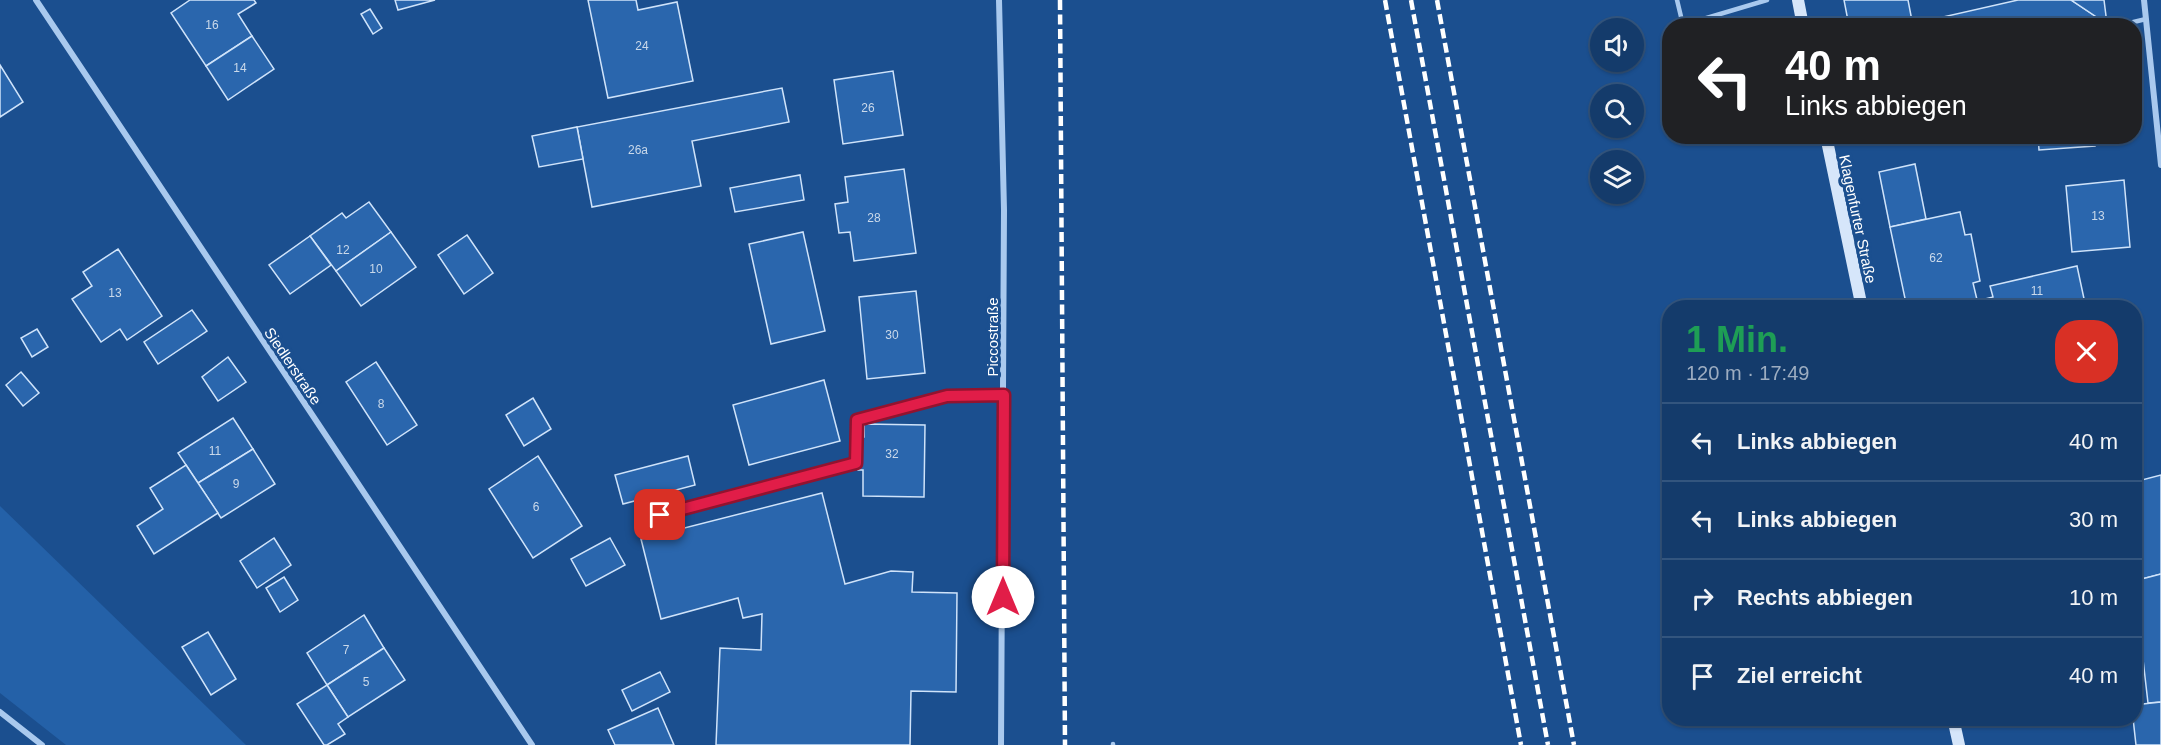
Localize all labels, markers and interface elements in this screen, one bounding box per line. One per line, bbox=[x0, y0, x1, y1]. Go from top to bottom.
house number: 16 bbox=[205, 18, 219, 32]
map controls bbox=[1590, 18, 1644, 204]
button: sound bbox=[1590, 18, 1644, 72]
house number: 24 bbox=[635, 39, 649, 53]
icon: left bbox=[1686, 42, 1764, 120]
text: 40 m bbox=[1785, 42, 1881, 89]
house number: 14 bbox=[233, 61, 247, 75]
button: search bbox=[1590, 84, 1644, 138]
text: Links abbiegen bbox=[1785, 91, 1967, 121]
house number: 26 bbox=[861, 101, 875, 115]
house number: 26a bbox=[628, 143, 648, 157]
button: layers bbox=[1590, 150, 1644, 204]
street label: Klagenfurter Straße bbox=[1836, 153, 1880, 285]
house number: 13 bbox=[2091, 209, 2105, 223]
house number: 28 bbox=[867, 211, 881, 225]
house number: 12 bbox=[336, 243, 350, 257]
house number: 62 bbox=[1929, 251, 1943, 265]
house number: 10 bbox=[369, 262, 383, 276]
house number: 11 bbox=[2031, 284, 2044, 298]
house number: 13 bbox=[108, 286, 122, 300]
street label: Piccostraße bbox=[984, 297, 1001, 377]
text: 1 Min. bbox=[1686, 319, 1788, 360]
button: close bbox=[2055, 320, 2118, 383]
street label: Siedlerstraße bbox=[261, 324, 325, 408]
house number: 30 bbox=[885, 328, 899, 342]
text: 120 m · 17:49 bbox=[1686, 362, 1809, 384]
house number: 8 bbox=[378, 397, 385, 411]
icon: left bbox=[1686, 426, 1719, 459]
text: Links abbiegen bbox=[1737, 429, 1897, 454]
text: 40 m bbox=[2069, 429, 2118, 454]
house number: 11 bbox=[209, 444, 222, 458]
house number: 32 bbox=[885, 447, 899, 461]
house number: 9 bbox=[233, 477, 240, 491]
pin bbox=[634, 489, 685, 540]
icon: arrive bbox=[643, 498, 676, 531]
house number: 6 bbox=[533, 500, 540, 514]
icon: left bbox=[1686, 504, 1719, 537]
text: Links abbiegen bbox=[1737, 507, 1897, 532]
text: 30 m bbox=[2069, 507, 2118, 532]
position arrow bbox=[971, 565, 1035, 629]
icon: right bbox=[1686, 582, 1719, 615]
text: Rechts abbiegen bbox=[1737, 585, 1913, 610]
text: 10 m bbox=[2069, 585, 2118, 610]
house number: 7 bbox=[343, 643, 350, 657]
icon: arrive bbox=[1686, 660, 1719, 693]
text: Ziel erreicht bbox=[1737, 663, 1862, 688]
text: 40 m bbox=[2069, 663, 2118, 688]
house number: 5 bbox=[363, 675, 370, 689]

